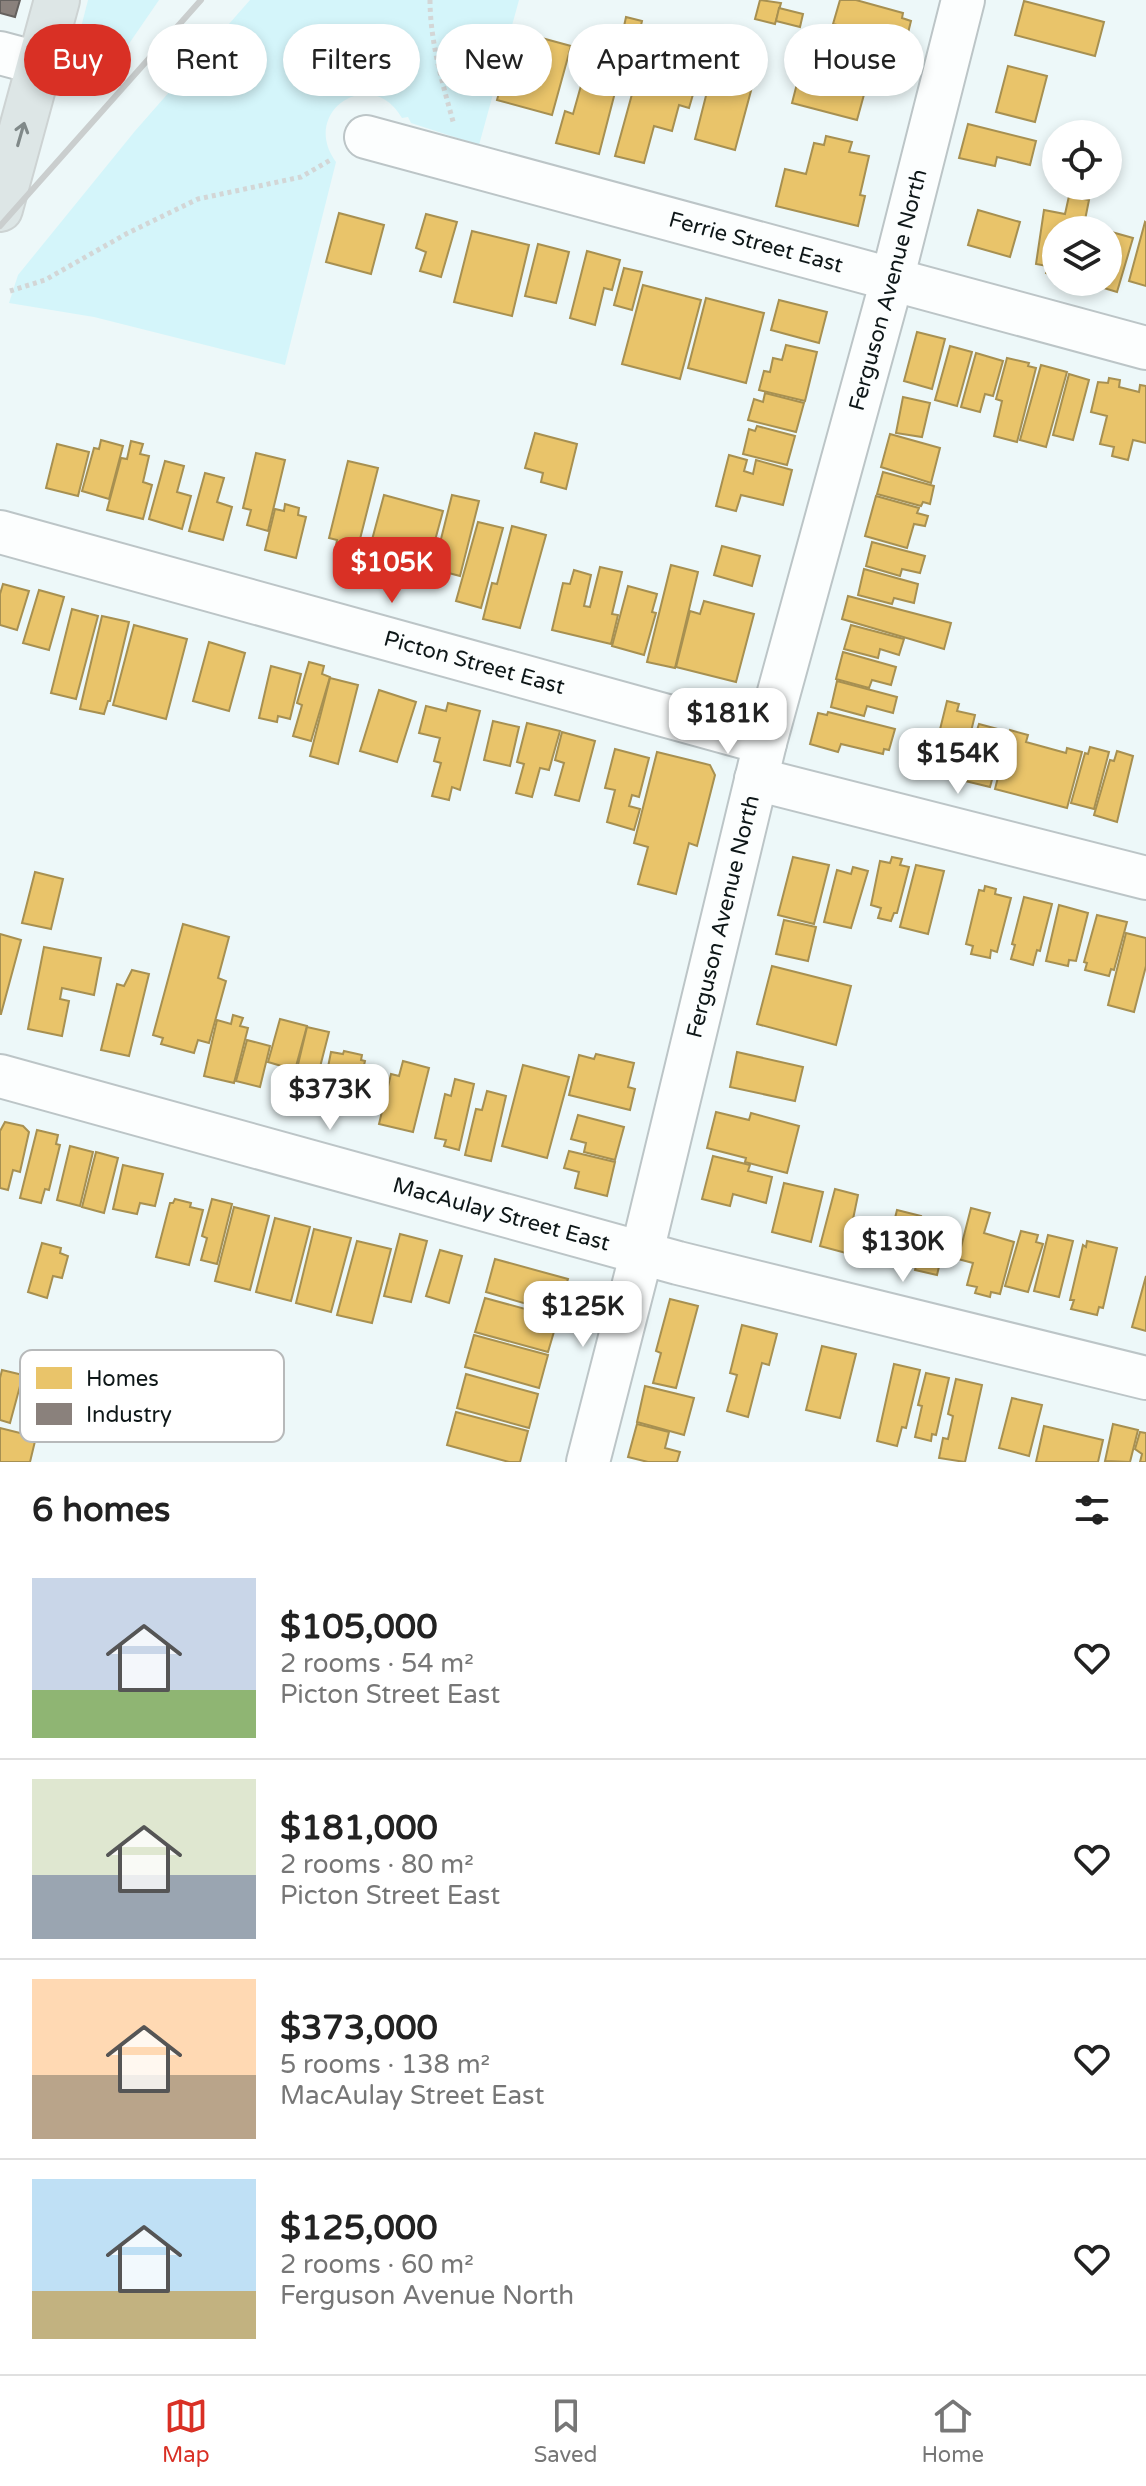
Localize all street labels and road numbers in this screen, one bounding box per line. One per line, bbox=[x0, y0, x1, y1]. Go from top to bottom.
street label: Ferguson Avenue North bbox=[844, 166, 933, 414]
street label: Ferrie Street East bbox=[666, 207, 846, 278]
street label: Picton Street East bbox=[381, 626, 568, 700]
street label: Ferguson Avenue North bbox=[681, 792, 765, 1041]
street label: MacAulay Street East bbox=[390, 1172, 613, 1257]

